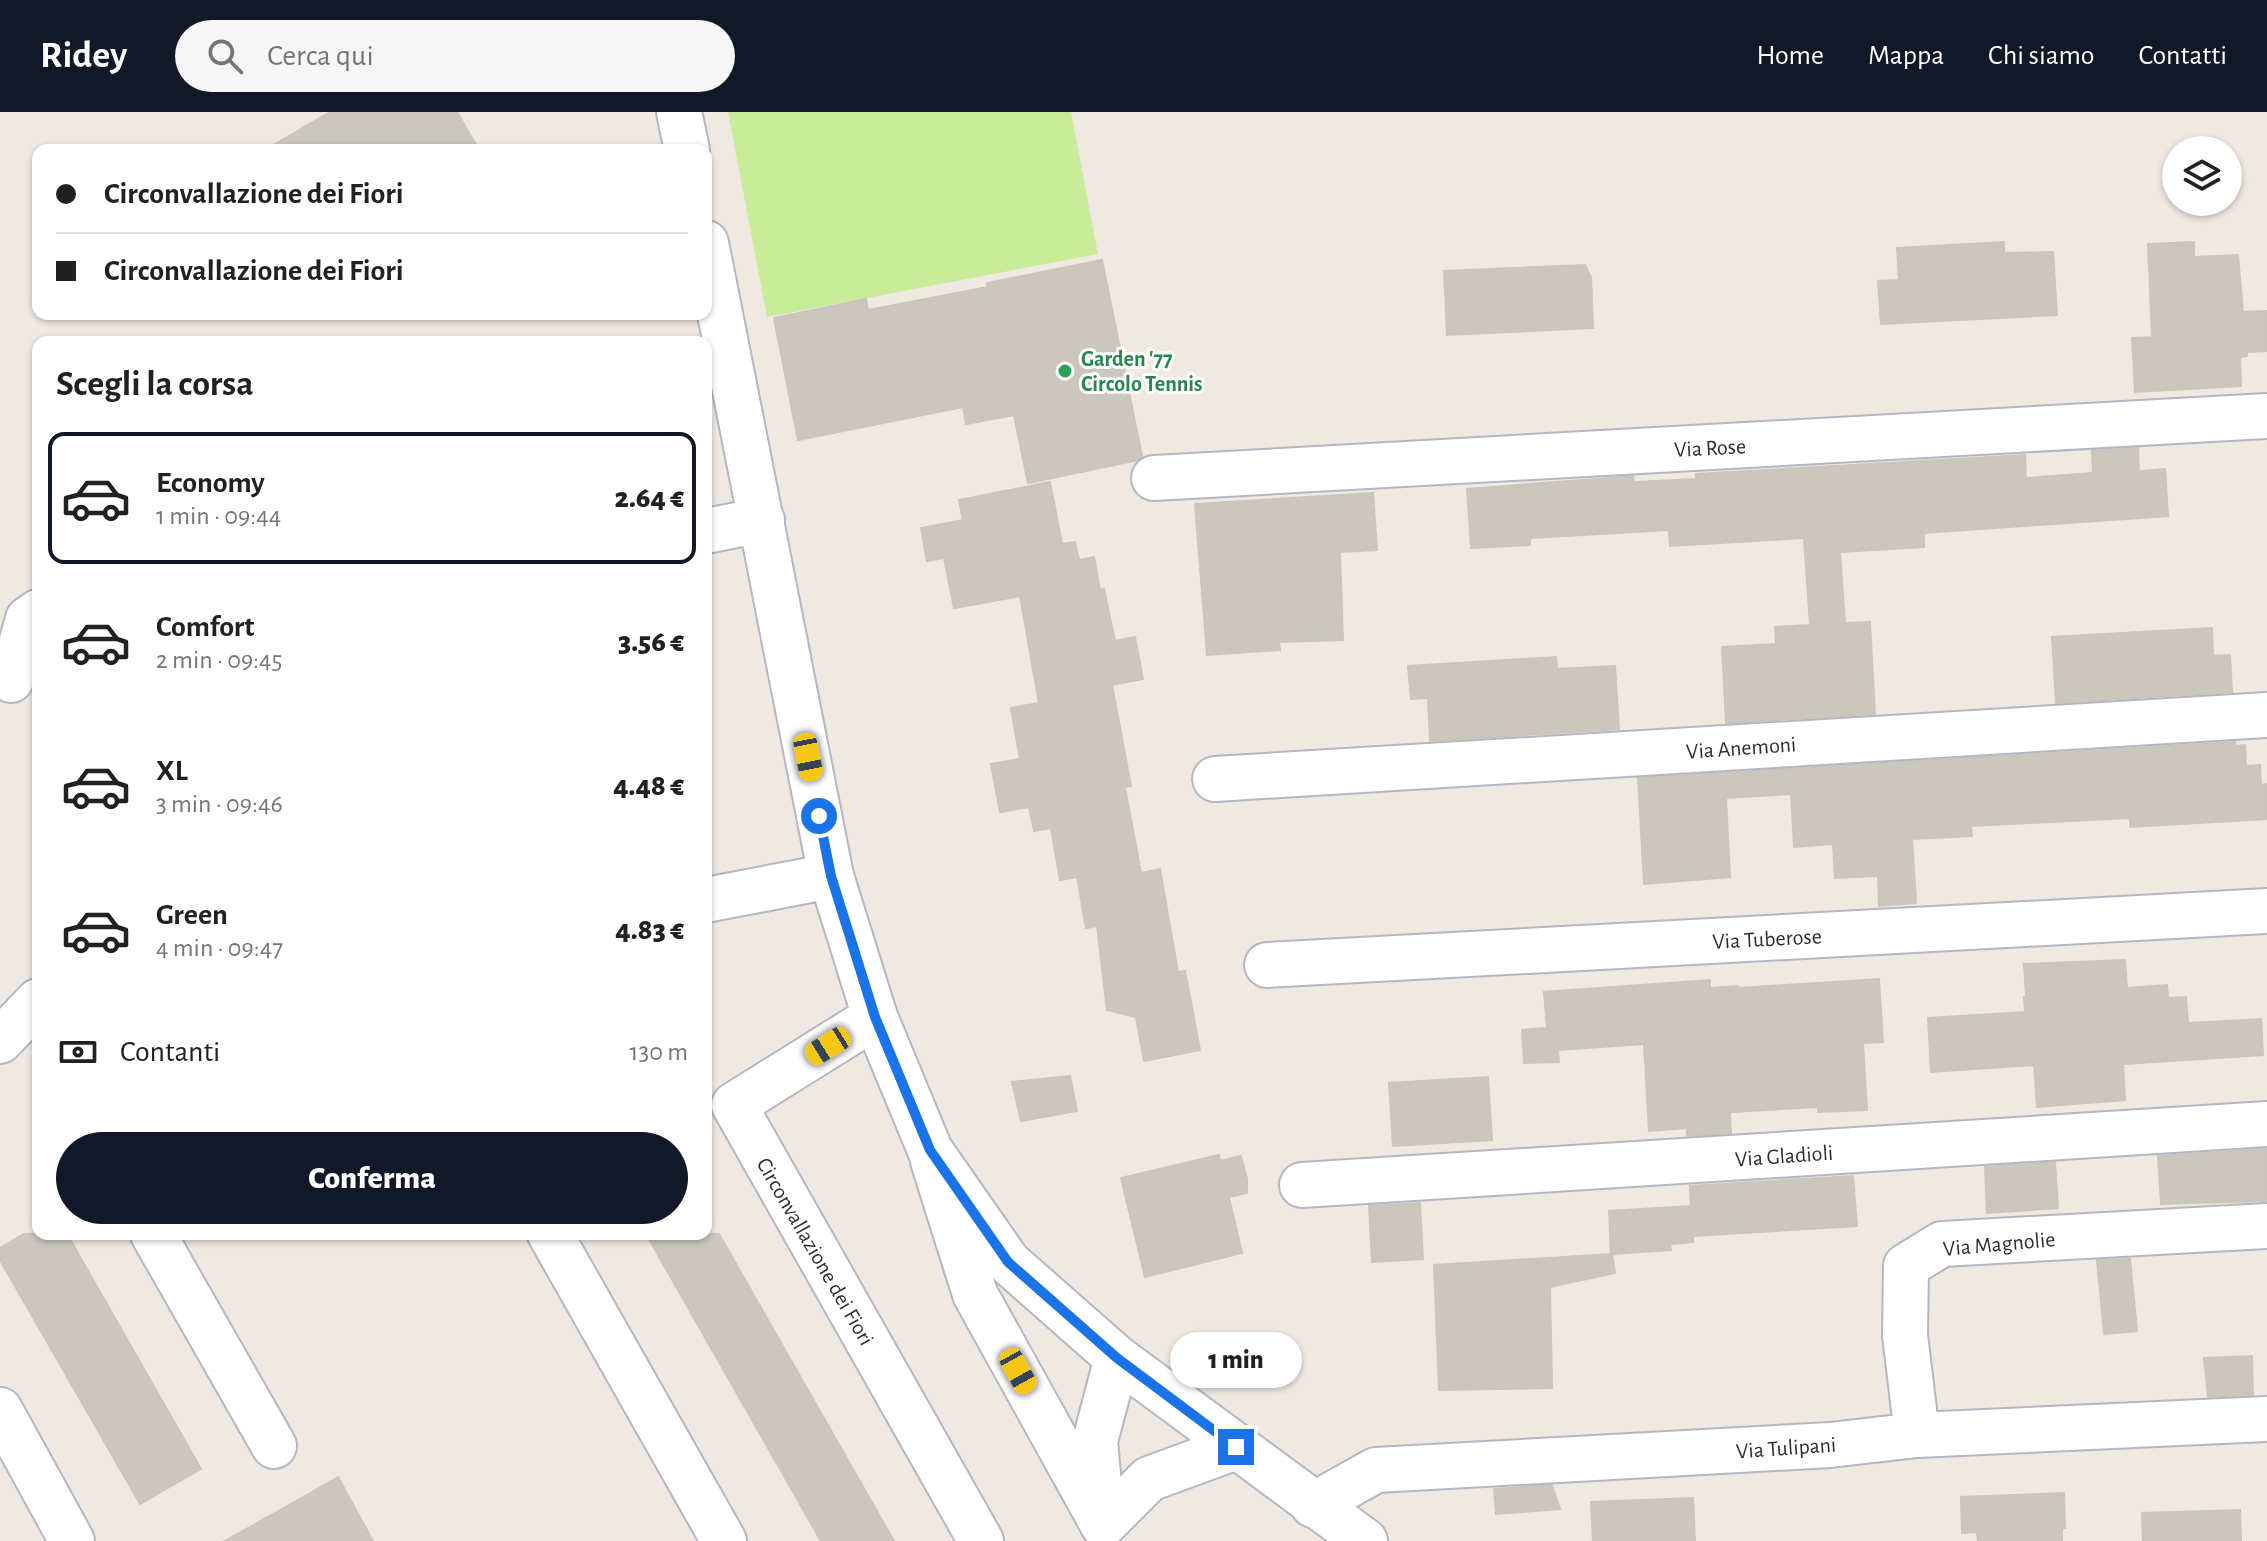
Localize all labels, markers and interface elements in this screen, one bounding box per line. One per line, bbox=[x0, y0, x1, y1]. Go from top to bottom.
search box bbox=[175, 20, 735, 92]
icon: search bbox=[203, 34, 247, 78]
text: Ridey bbox=[40, 37, 127, 75]
text: Cerca qui bbox=[267, 41, 374, 71]
text: Home bbox=[1757, 42, 1824, 70]
text: Mappa bbox=[1868, 42, 1944, 70]
text: Chi siamo bbox=[1988, 42, 2095, 70]
text: Contatti bbox=[2139, 42, 2227, 70]
map controls bbox=[2162, 136, 2242, 216]
button: layers bbox=[2162, 136, 2242, 216]
text: Circonvallazione dei Fiori bbox=[104, 179, 403, 209]
text: Circonvallazione dei Fiori bbox=[104, 256, 403, 286]
place label: Garden '77 Circolo Tennis bbox=[1081, 348, 1203, 395]
marker: Garden '77 Circolo Tennis bbox=[1056, 362, 1074, 380]
text: Scegli la corsa bbox=[56, 366, 253, 402]
street label: Via Rose bbox=[1674, 435, 1747, 461]
icon: car bbox=[60, 462, 132, 534]
text: Economy bbox=[156, 468, 265, 498]
text: 2.64 € bbox=[615, 483, 684, 513]
text: 1 min · 09:44 bbox=[156, 503, 281, 529]
icon: car bbox=[60, 606, 132, 678]
text: Comfort bbox=[156, 612, 255, 642]
text: 3.56 € bbox=[618, 627, 684, 657]
text: 2 min · 09:45 bbox=[156, 647, 282, 673]
car bbox=[792, 731, 824, 783]
street label: Via Anemoni bbox=[1685, 733, 1797, 763]
icon: car bbox=[60, 750, 132, 822]
text: XL bbox=[156, 756, 188, 786]
text: 4.48 € bbox=[613, 771, 684, 801]
text: 3 min · 09:46 bbox=[156, 791, 283, 817]
route start bbox=[801, 798, 837, 834]
icon: car bbox=[60, 894, 132, 966]
text: Green bbox=[156, 900, 228, 930]
text: 4.83 € bbox=[615, 915, 684, 945]
street label: Via Tuberose bbox=[1712, 925, 1822, 953]
text: 4 min · 09:47 bbox=[156, 935, 283, 961]
car bbox=[801, 1023, 855, 1069]
icon: cash bbox=[56, 1030, 100, 1074]
text: Contanti bbox=[120, 1037, 220, 1067]
text: 130 m bbox=[630, 1039, 688, 1065]
button: Conferma bbox=[56, 1132, 688, 1224]
street label: Via Gladioli bbox=[1734, 1142, 1834, 1170]
street label: Circonvallazione dei Fiori bbox=[752, 1154, 878, 1349]
street label: Via Magnolie bbox=[1942, 1228, 2056, 1260]
callout: 1 min bbox=[1170, 1331, 1302, 1387]
car bbox=[996, 1344, 1040, 1398]
text: 1 min bbox=[1208, 1347, 1264, 1373]
route end bbox=[1218, 1429, 1254, 1465]
street label: Via Tulipani bbox=[1735, 1434, 1837, 1462]

